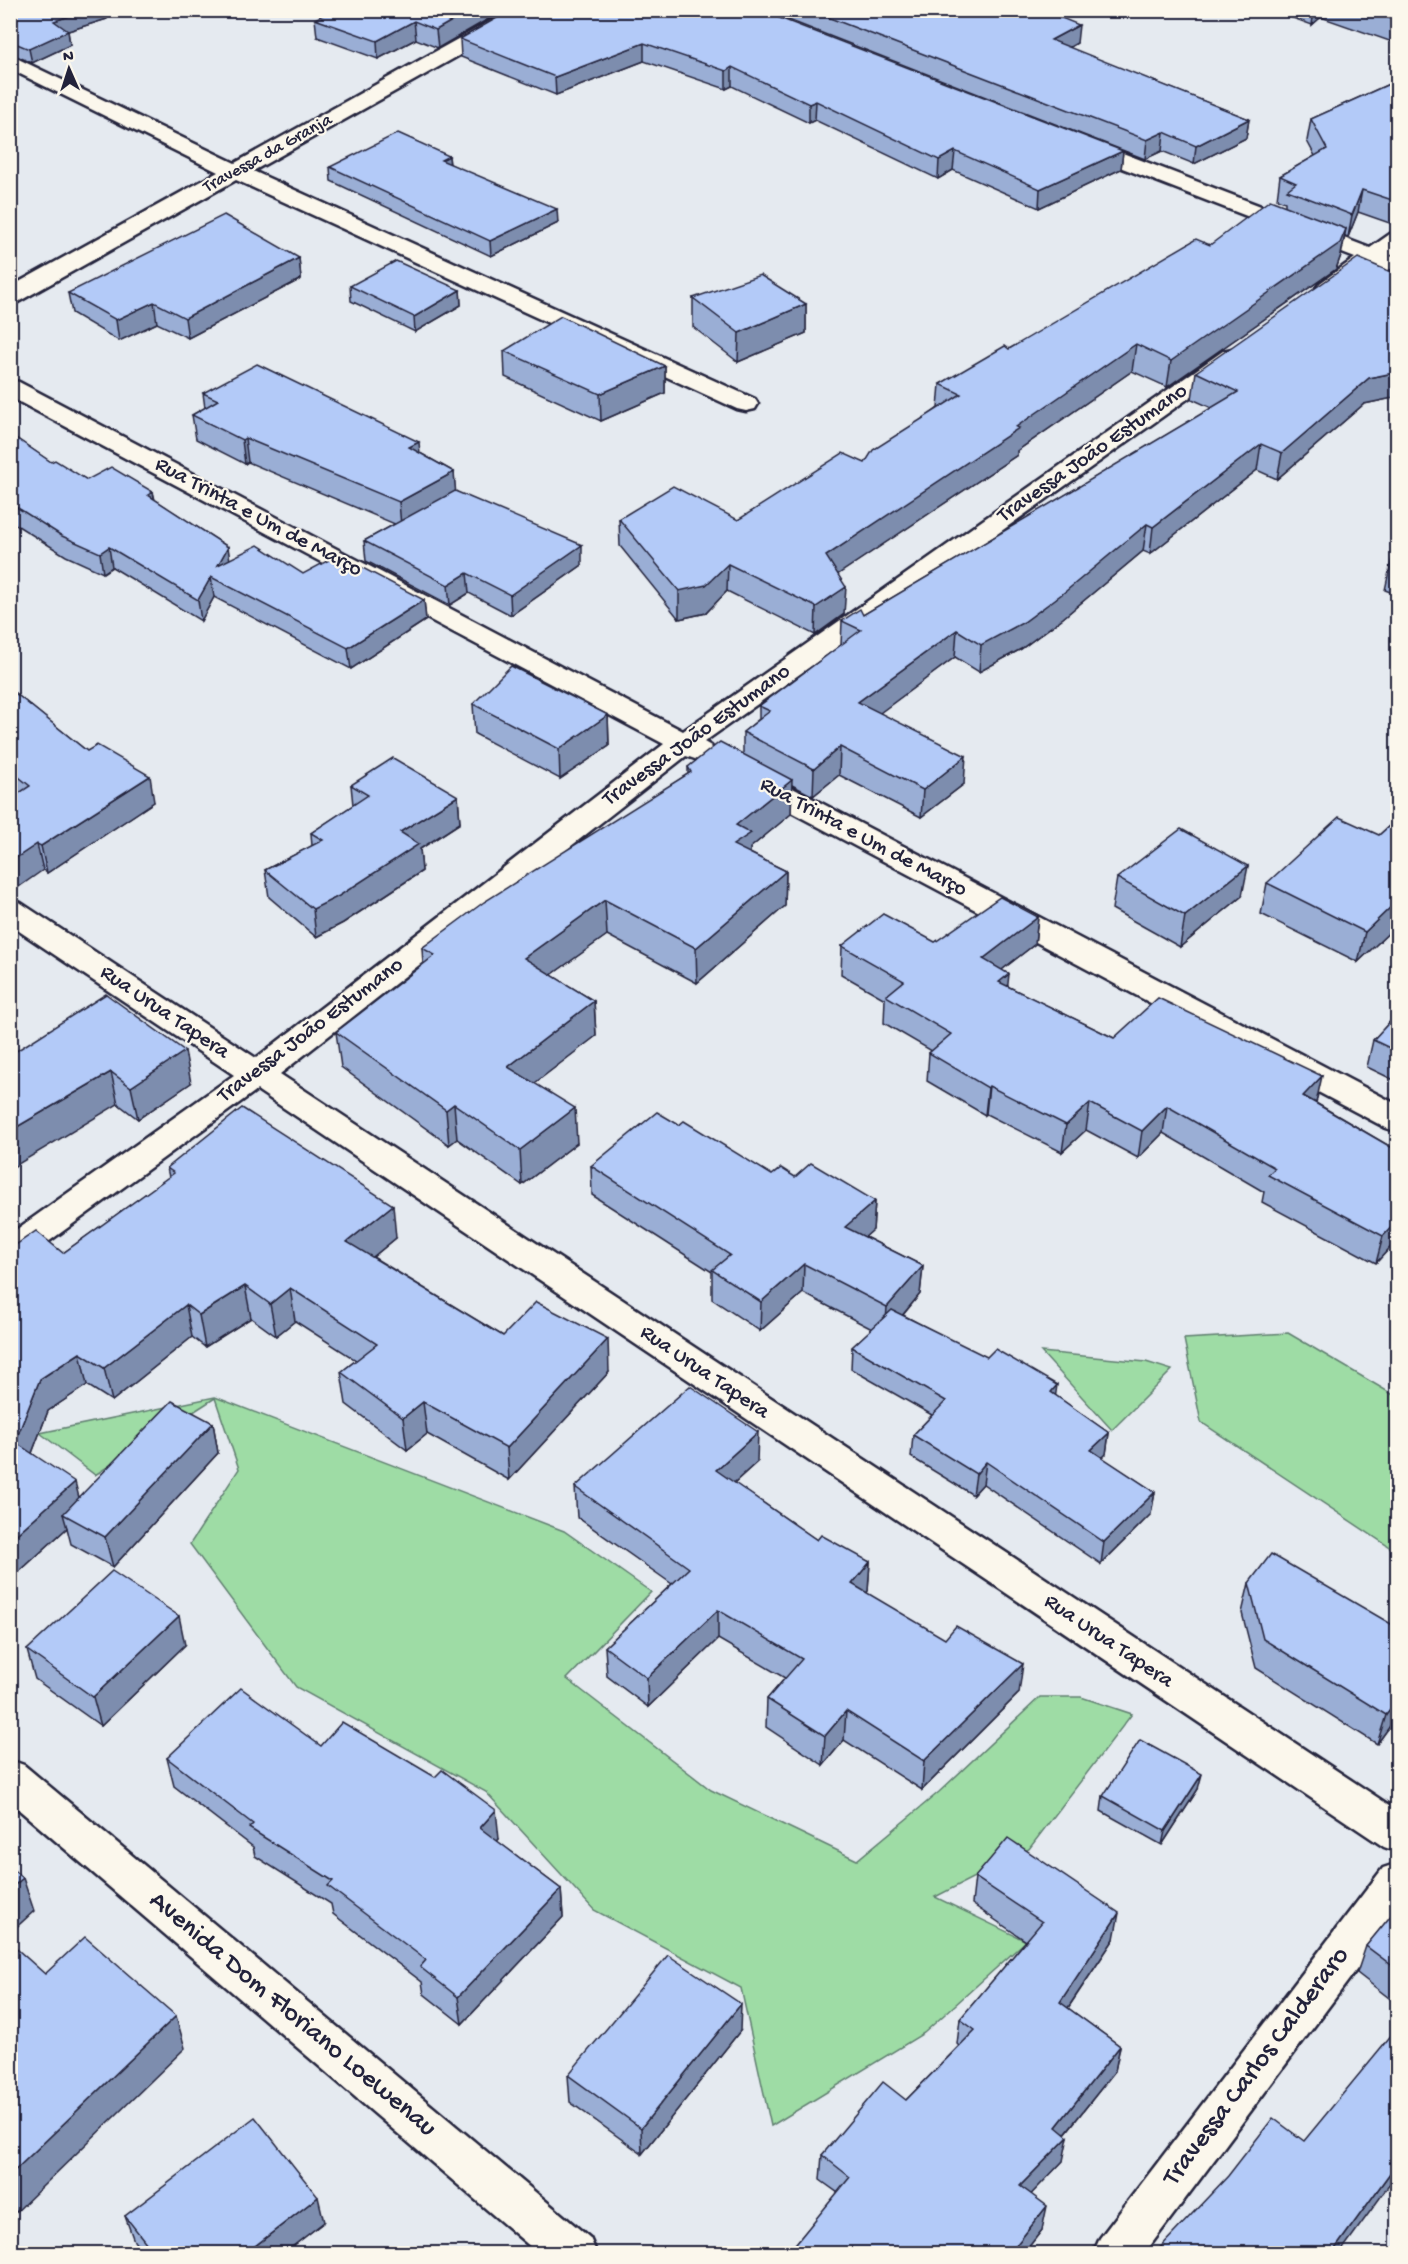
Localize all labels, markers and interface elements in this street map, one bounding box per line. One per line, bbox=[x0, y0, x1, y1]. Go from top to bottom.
north arrow bbox=[39, 39, 99, 99]
text: N bbox=[63, 48, 75, 67]
street label: Travessa da Granja bbox=[199, 109, 337, 199]
street label: Travessa João Estumano bbox=[991, 379, 1193, 531]
street label: Rua Trinta e Um de Março bbox=[150, 452, 366, 584]
street label: Travessa João Estumano bbox=[596, 659, 796, 814]
street label: Rua Trinta e Um de Março bbox=[755, 772, 971, 904]
street label: Travessa João Estumano bbox=[211, 953, 409, 1111]
street label: Rua Urua Tapera bbox=[94, 960, 234, 1066]
street label: Rua Urua Tapera bbox=[634, 1320, 774, 1426]
street label: Rua Urua Tapera bbox=[1038, 1589, 1178, 1695]
street label: Avenida Dom Floriano Loewenau bbox=[142, 1885, 443, 2145]
street label: Travessa Carlos Calderaro bbox=[1155, 1941, 1357, 2194]

